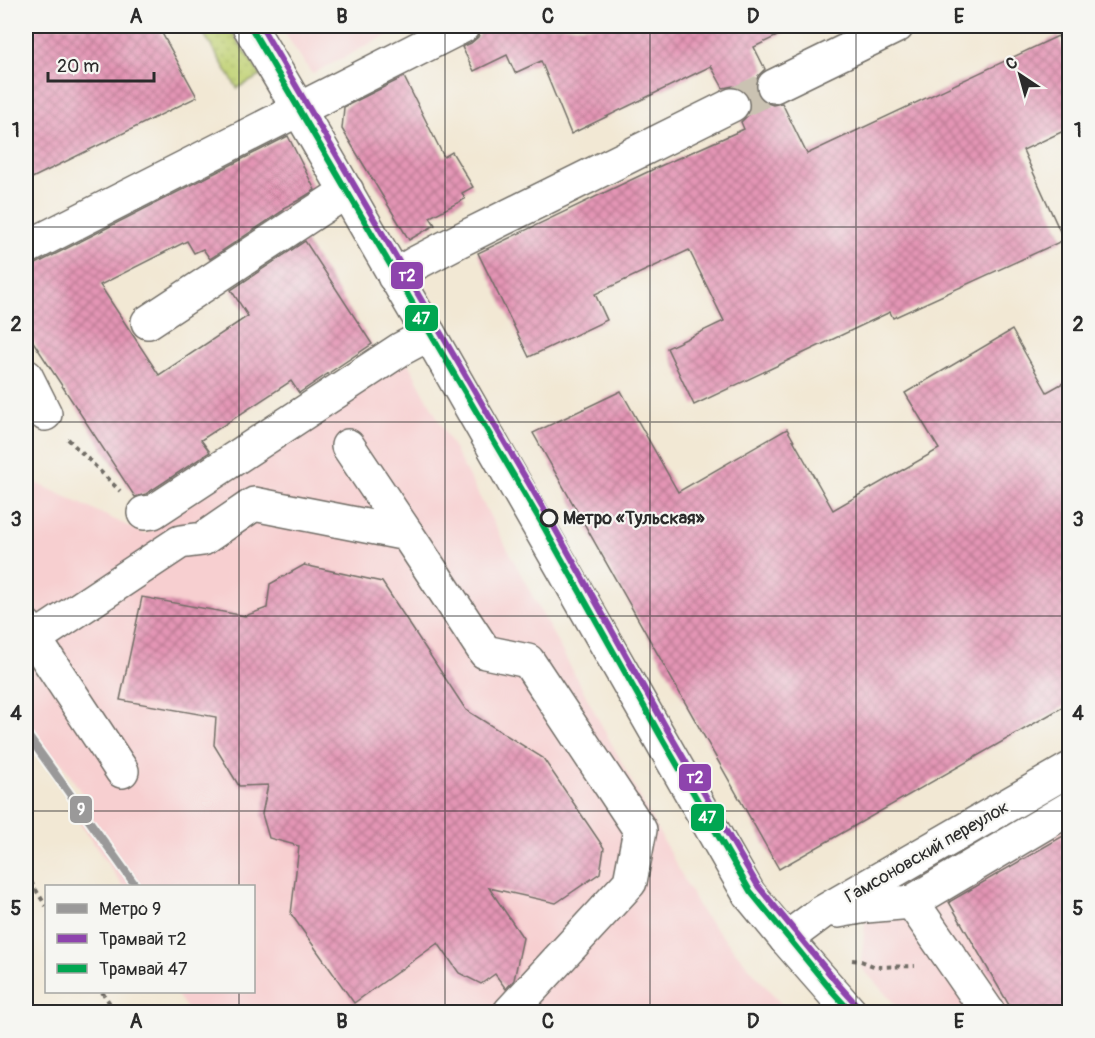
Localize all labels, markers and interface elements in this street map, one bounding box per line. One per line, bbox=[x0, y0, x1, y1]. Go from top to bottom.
text: A bbox=[130, 4, 143, 29]
text: B bbox=[336, 4, 348, 29]
text: C bbox=[542, 4, 554, 29]
text: D bbox=[747, 4, 760, 29]
text: E bbox=[954, 4, 965, 29]
scale bar bbox=[48, 45, 154, 83]
north arrow bbox=[990, 45, 1050, 105]
text: С bbox=[1002, 53, 1022, 75]
text: 20 m bbox=[57, 55, 99, 78]
text: 1 bbox=[12, 118, 20, 143]
text: 1 bbox=[1074, 118, 1082, 143]
line badge: т2 bbox=[390, 261, 424, 290]
text: т2 bbox=[399, 266, 416, 286]
line badge: 47 bbox=[404, 304, 439, 332]
text: 47 bbox=[412, 309, 430, 329]
text: 2 bbox=[10, 312, 22, 337]
text: 2 bbox=[1072, 312, 1084, 337]
text: 3 bbox=[10, 507, 22, 532]
place label: Метро «Тульская» bbox=[563, 507, 706, 530]
text: 3 bbox=[1072, 507, 1084, 532]
marker: Метро «Тульская» bbox=[540, 509, 558, 527]
text: 4 bbox=[10, 701, 22, 726]
text: 4 bbox=[1072, 701, 1084, 726]
line badge: т2 bbox=[678, 763, 712, 792]
text: т2 bbox=[687, 768, 704, 788]
line badge: 9 bbox=[69, 795, 93, 824]
street label: Гамсоновский переулок bbox=[841, 796, 1013, 908]
text: 9 bbox=[77, 800, 85, 820]
line badge: 47 bbox=[690, 803, 725, 832]
text: 47 bbox=[698, 808, 716, 828]
legend bbox=[45, 885, 255, 993]
text: 5 bbox=[11, 896, 22, 921]
text: 5 bbox=[1073, 896, 1084, 921]
text: Метро 9 bbox=[99, 898, 161, 921]
text: Трамвай т2 bbox=[99, 928, 187, 951]
text: Трамвай 47 bbox=[99, 958, 188, 981]
text: A bbox=[130, 1009, 143, 1034]
text: B bbox=[336, 1009, 348, 1034]
text: C bbox=[542, 1009, 554, 1034]
text: D bbox=[747, 1009, 760, 1034]
text: E bbox=[954, 1009, 965, 1034]

